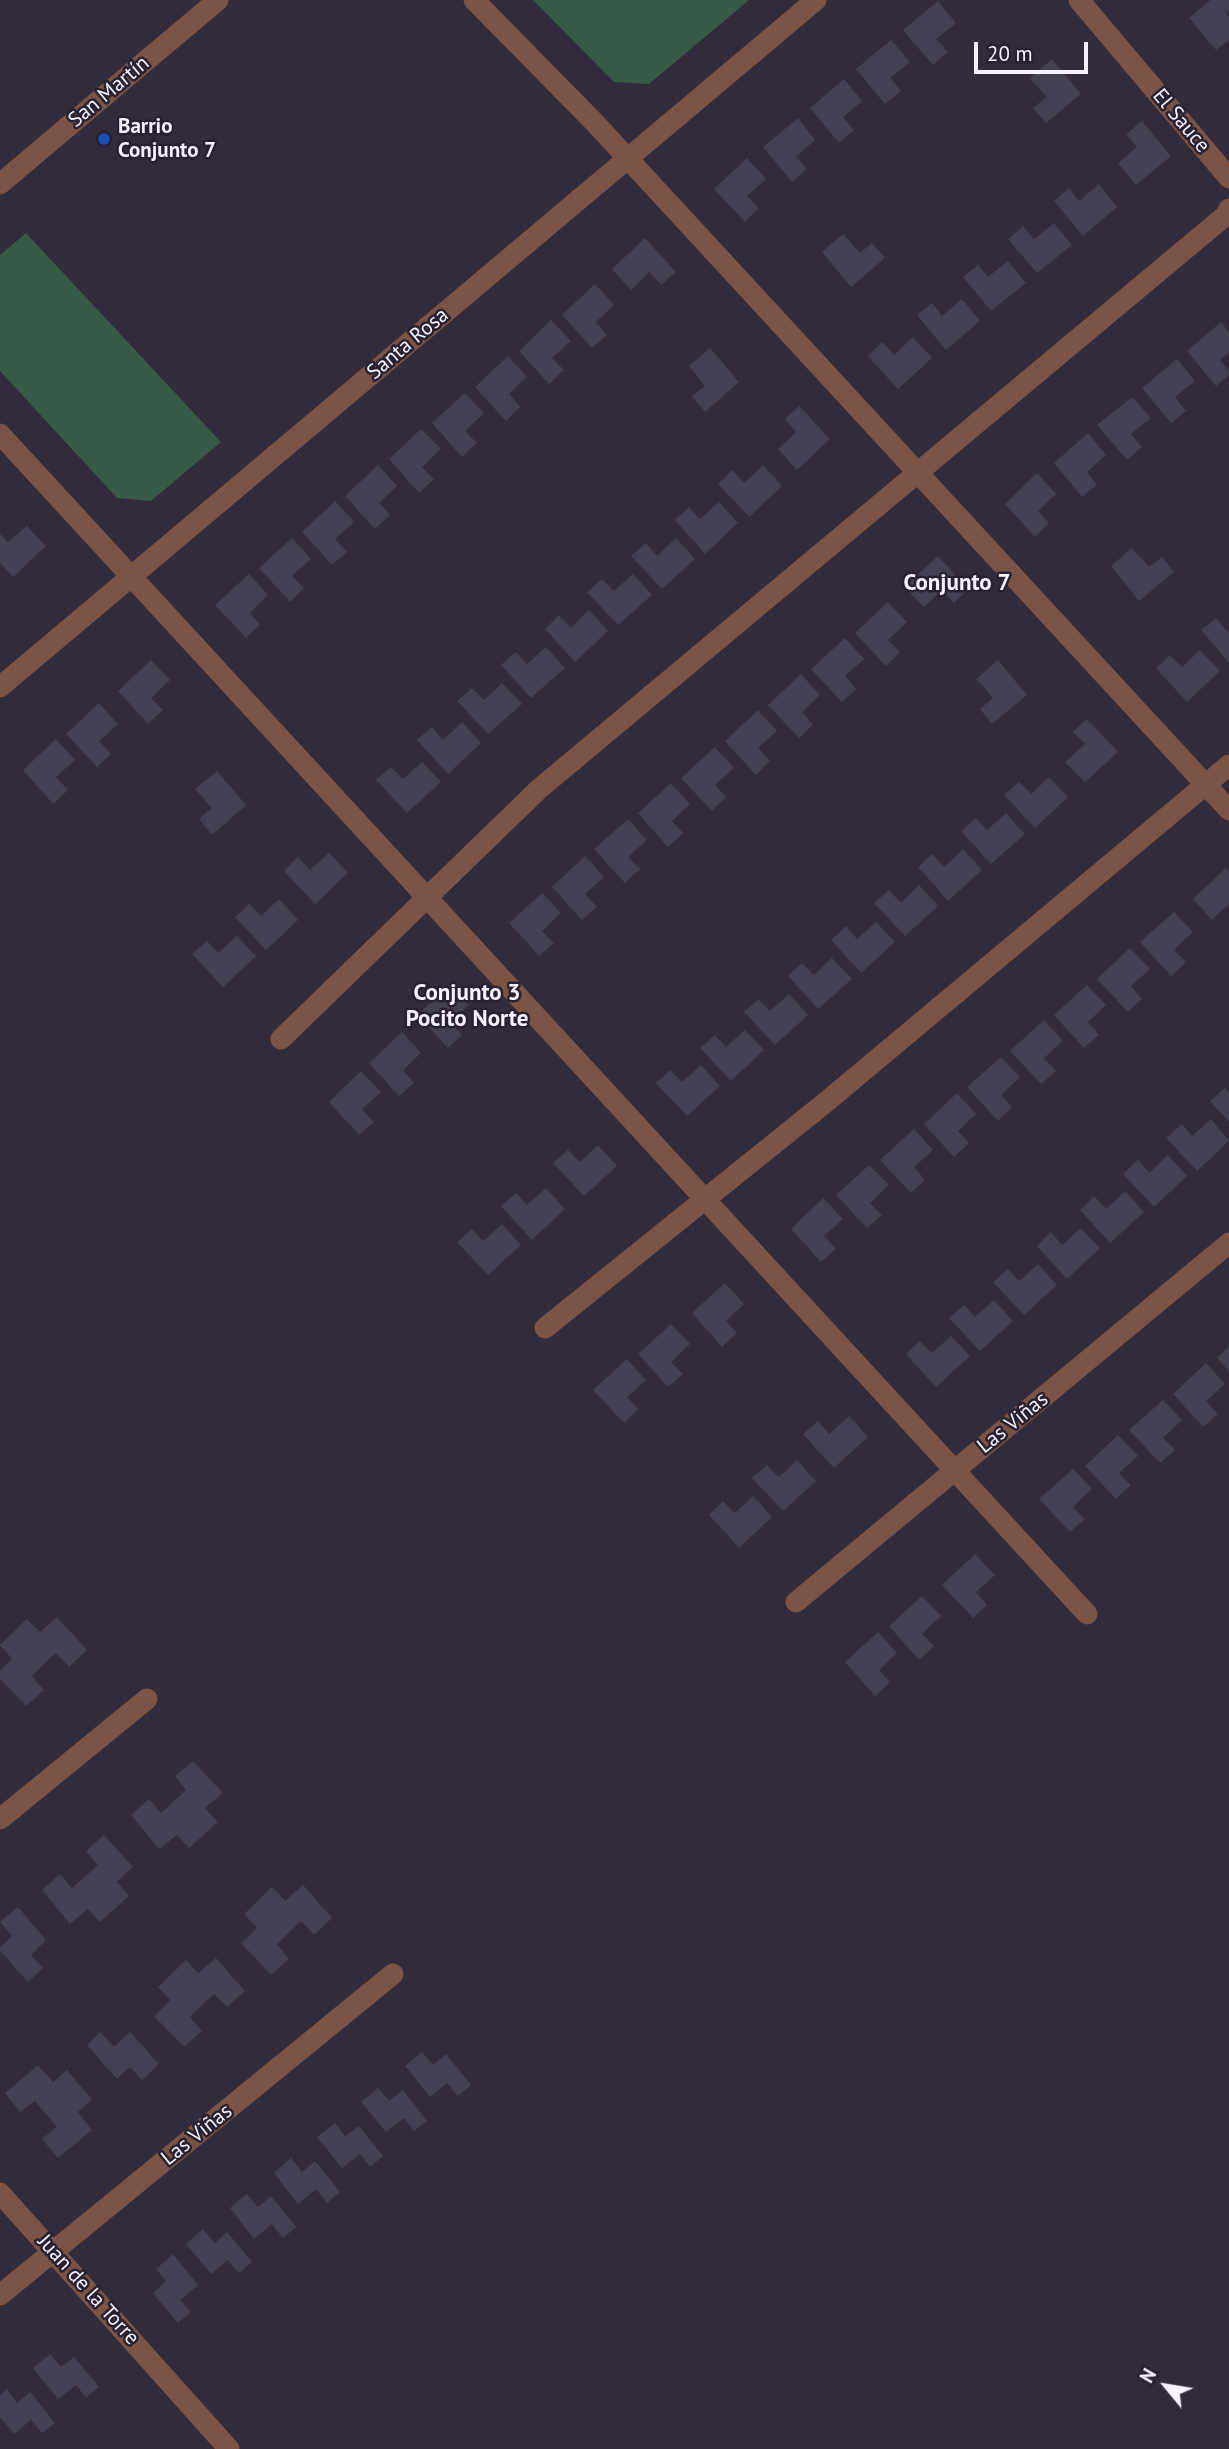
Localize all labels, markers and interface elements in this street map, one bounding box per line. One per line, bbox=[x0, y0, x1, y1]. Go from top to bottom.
scale bar bbox=[977, 28, 1091, 72]
text: 20 m bbox=[987, 40, 1033, 67]
street label: San Martín bbox=[63, 51, 155, 133]
street label: El Sauce bbox=[1147, 84, 1215, 158]
place label: Barrio Conjunto 7 bbox=[118, 114, 216, 164]
marker: Barrio Conjunto 7 bbox=[96, 131, 112, 147]
street label: Santa Rosa bbox=[362, 303, 454, 385]
district label: Conjunto 7 bbox=[903, 569, 1011, 597]
district label: Conjunto 3 Pocito Norte bbox=[406, 979, 528, 1033]
street label: Las Viñas bbox=[973, 1387, 1053, 1459]
street label: Las Viñas bbox=[157, 2099, 237, 2171]
street label: Juan de la Torre bbox=[32, 2230, 144, 2350]
north arrow bbox=[1131, 2351, 1201, 2421]
text: N bbox=[1134, 2364, 1161, 2387]

